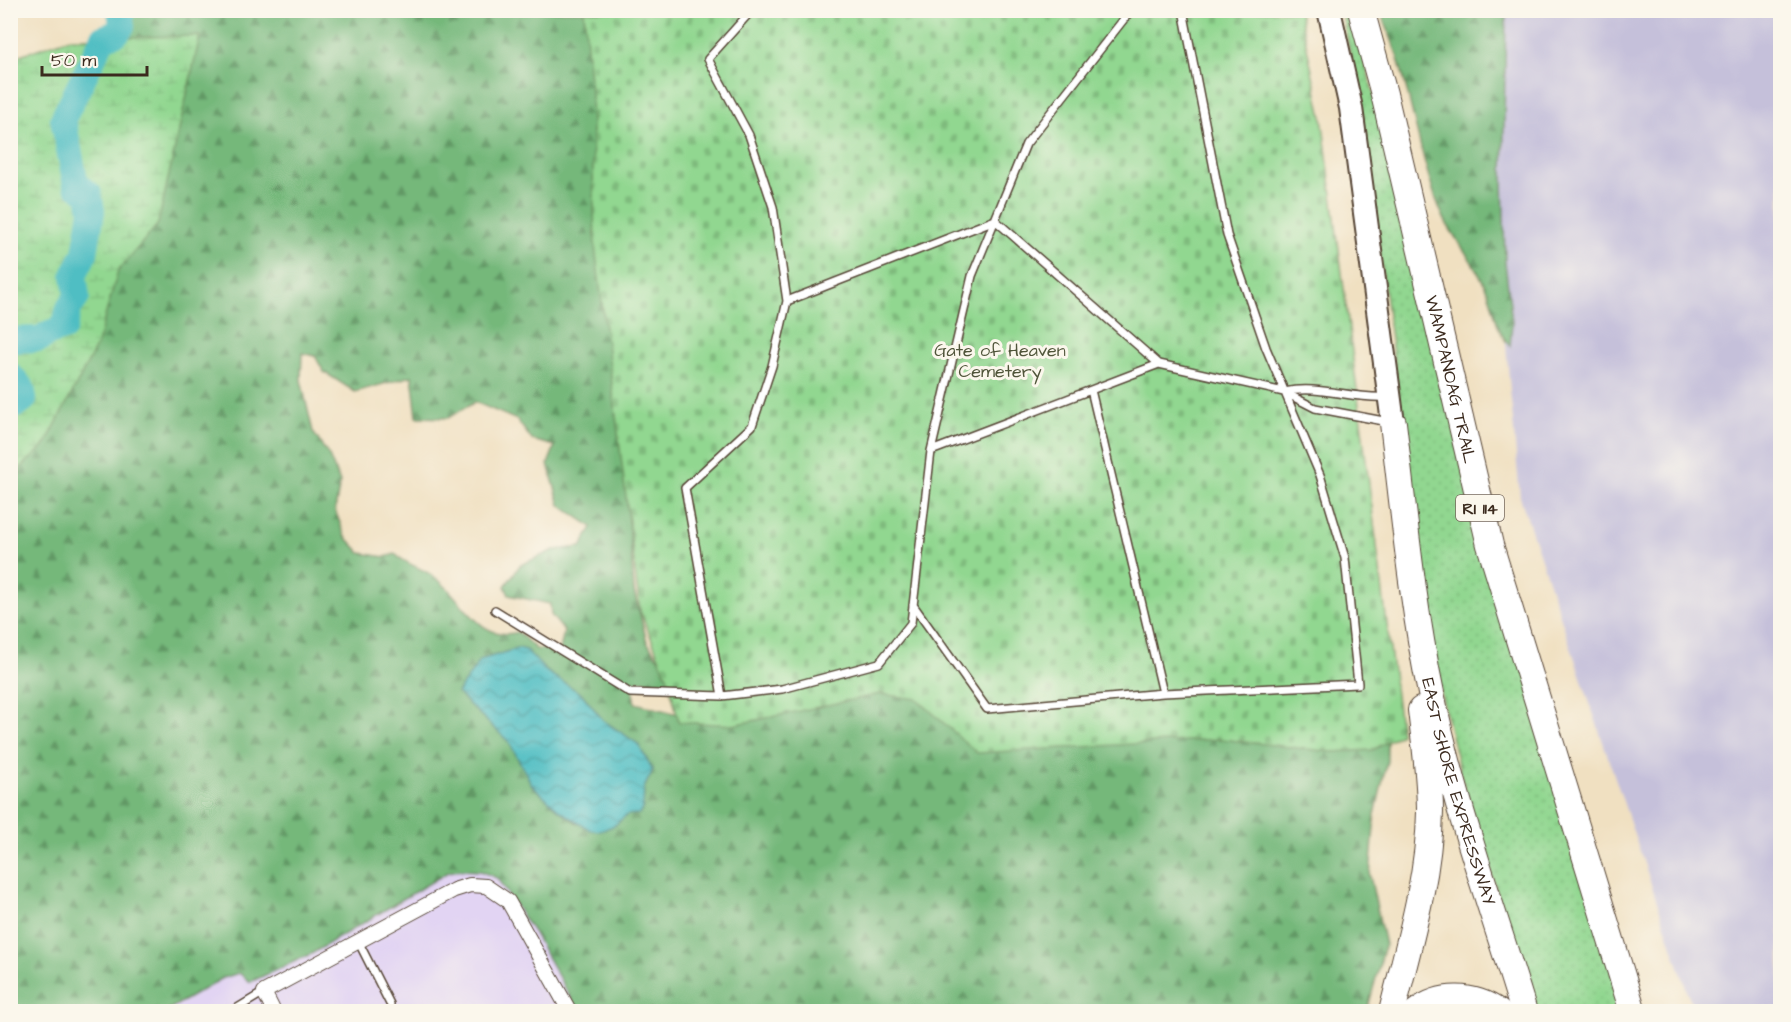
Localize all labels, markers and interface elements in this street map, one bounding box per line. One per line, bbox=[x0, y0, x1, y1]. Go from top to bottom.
scale bar bbox=[42, 39, 147, 77]
text: 50 m bbox=[51, 48, 96, 73]
street label: WAMPANOAG TRAIL bbox=[1419, 293, 1482, 466]
park label: Gate of Heaven Cemetery bbox=[934, 338, 1066, 385]
road number: RI 114 bbox=[1456, 495, 1504, 521]
street label: EAST SHORE EXPRESSWAY bbox=[1415, 676, 1502, 909]

